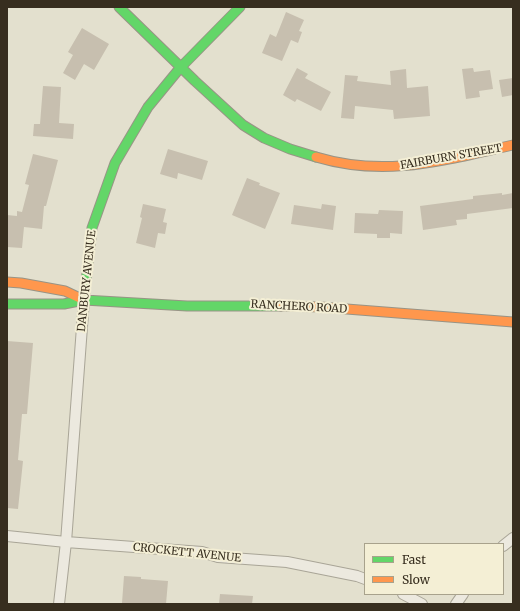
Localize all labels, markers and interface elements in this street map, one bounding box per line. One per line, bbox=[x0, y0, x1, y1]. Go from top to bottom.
street label: FAIRBURN STREET bbox=[399, 142, 503, 172]
street label: DANBURY AVENUE bbox=[75, 230, 99, 332]
street label: RANCHERO ROAD bbox=[250, 298, 348, 316]
street label: CROCKETT AVENUE bbox=[132, 541, 242, 565]
legend bbox=[364, 543, 504, 595]
text: Fast bbox=[402, 552, 426, 567]
text: Slow bbox=[402, 572, 430, 587]

